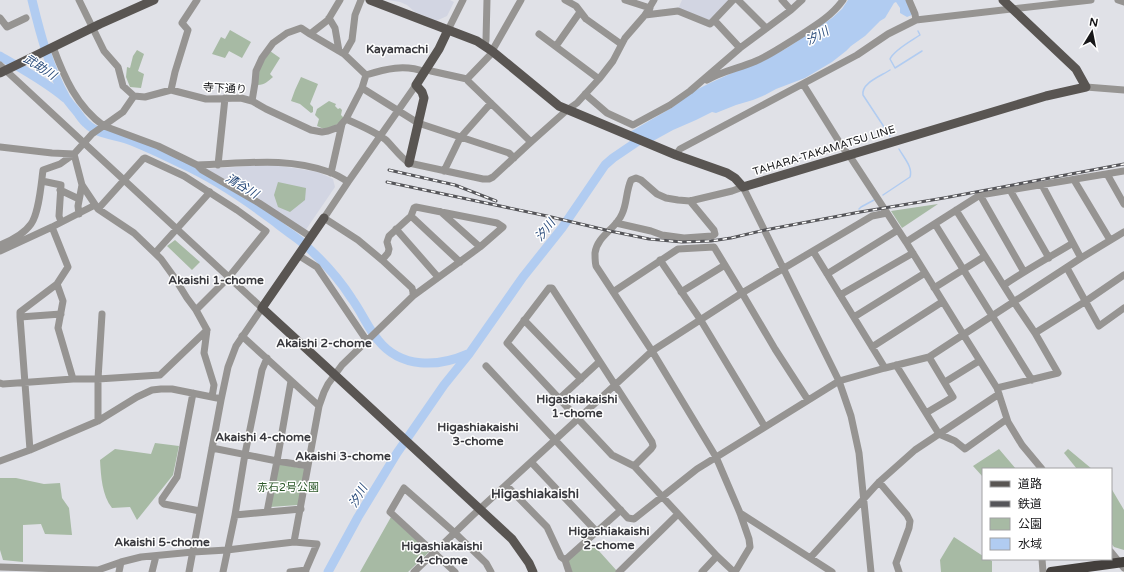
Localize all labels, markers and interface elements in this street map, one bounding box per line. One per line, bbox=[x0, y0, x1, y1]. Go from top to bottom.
north arrow bbox=[1072, 12, 1112, 52]
text: N bbox=[1088, 15, 1099, 30]
water label: 汐川 bbox=[803, 23, 833, 48]
district label: Kayamachi bbox=[366, 42, 428, 57]
water label: 武助川 bbox=[21, 51, 61, 84]
street label: 寺下通り bbox=[203, 81, 247, 96]
street label: TAHARA-TAKAMATSU LINE bbox=[751, 123, 897, 178]
water label: 清谷川 bbox=[223, 171, 263, 202]
water label: 汐川 bbox=[532, 215, 559, 244]
district label: Akaishi 1-chome bbox=[168, 273, 264, 287]
district label: Akaishi 2-chome bbox=[276, 336, 372, 350]
district label: Higashiakaishi 1-chome bbox=[536, 392, 618, 420]
district label: Higashiakaishi 3-chome bbox=[437, 420, 519, 448]
district label: Akaishi 4-chome bbox=[215, 430, 311, 444]
district label: Akaishi 3-chome bbox=[295, 449, 391, 463]
legend bbox=[982, 468, 1112, 560]
text: 道路 bbox=[1018, 477, 1042, 491]
water label: 汐川 bbox=[346, 480, 371, 510]
park label: 赤石2号公園 bbox=[257, 481, 319, 494]
district label: Higashiakaishi bbox=[491, 486, 579, 502]
text: 鉄道 bbox=[1018, 497, 1042, 511]
text: 公園 bbox=[1018, 517, 1042, 531]
district label: Higashiakaishi 2-chome bbox=[568, 524, 650, 552]
district label: Akaishi 5-chome bbox=[114, 535, 210, 549]
text: 水域 bbox=[1018, 537, 1042, 551]
district label: Higashiakaishi 4-chome bbox=[401, 539, 483, 567]

